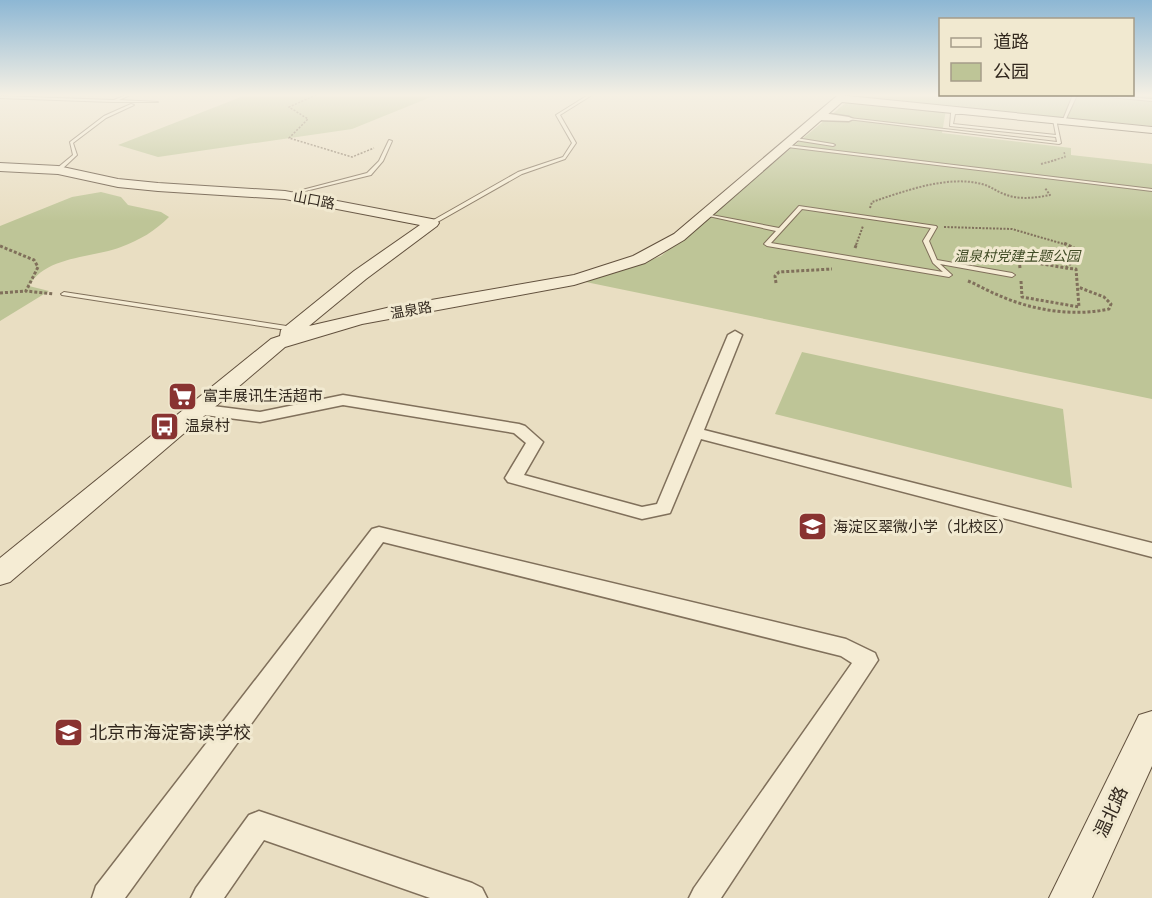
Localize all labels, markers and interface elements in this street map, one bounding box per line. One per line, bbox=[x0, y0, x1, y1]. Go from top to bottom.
legend bbox=[939, 18, 1134, 96]
text: 道路 bbox=[993, 27, 1029, 54]
text: 公园 bbox=[993, 57, 1029, 84]
street label: 山口路 bbox=[292, 185, 337, 213]
park label: 温泉村党建主题公园 bbox=[954, 245, 1082, 265]
street label: 温泉路 bbox=[388, 296, 433, 323]
supermarket icon: 富丰展讯生活超市 bbox=[166, 380, 198, 412]
place label: 富丰展讯生活超市 bbox=[203, 383, 323, 406]
bus stop icon: 温泉村 bbox=[148, 410, 180, 442]
place label: 温泉村 bbox=[185, 413, 230, 436]
school or university icon: 海淀区翠微小学（北校区） bbox=[796, 511, 828, 543]
place label: 海淀区翠微小学（北校区） bbox=[833, 514, 1013, 537]
school or university icon: 北京市海淀寄读学校 bbox=[52, 717, 84, 749]
place label: 北京市海淀寄读学校 bbox=[89, 718, 251, 745]
street label: 温北路 bbox=[1086, 781, 1133, 842]

